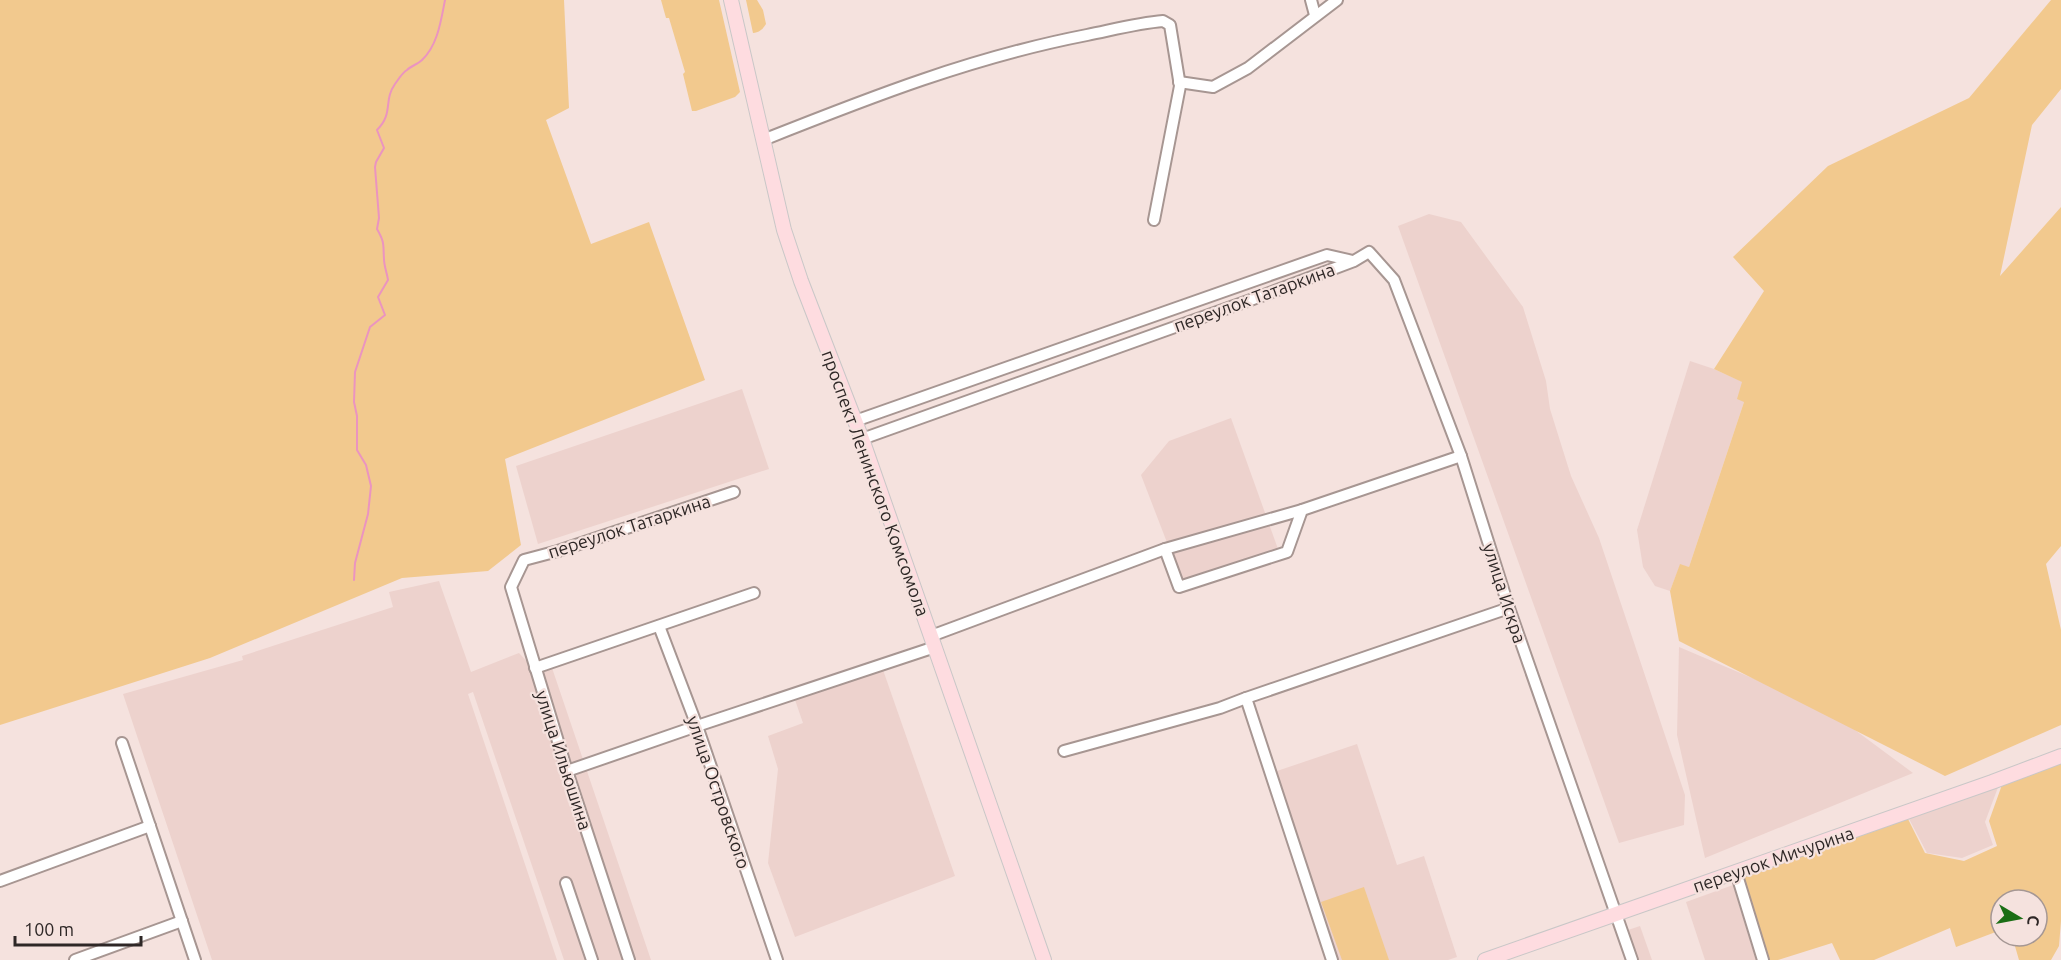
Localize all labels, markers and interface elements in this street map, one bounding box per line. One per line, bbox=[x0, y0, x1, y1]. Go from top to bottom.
street label: переулок Татаркина bbox=[1171, 259, 1337, 335]
street label: проспект Ленинского Комсомола bbox=[818, 347, 934, 619]
street label: переулок Татаркина bbox=[545, 490, 713, 562]
street label: улица Искра bbox=[1479, 541, 1531, 645]
street label: улица Ильюшина bbox=[532, 688, 596, 832]
street label: улица Островского bbox=[683, 713, 755, 871]
street label: переулок Мичурина bbox=[1690, 822, 1856, 896]
north arrow bbox=[1989, 888, 2049, 948]
scale bar bbox=[15, 909, 141, 947]
text: С bbox=[2024, 914, 2044, 927]
text: 100 m bbox=[24, 919, 74, 939]

